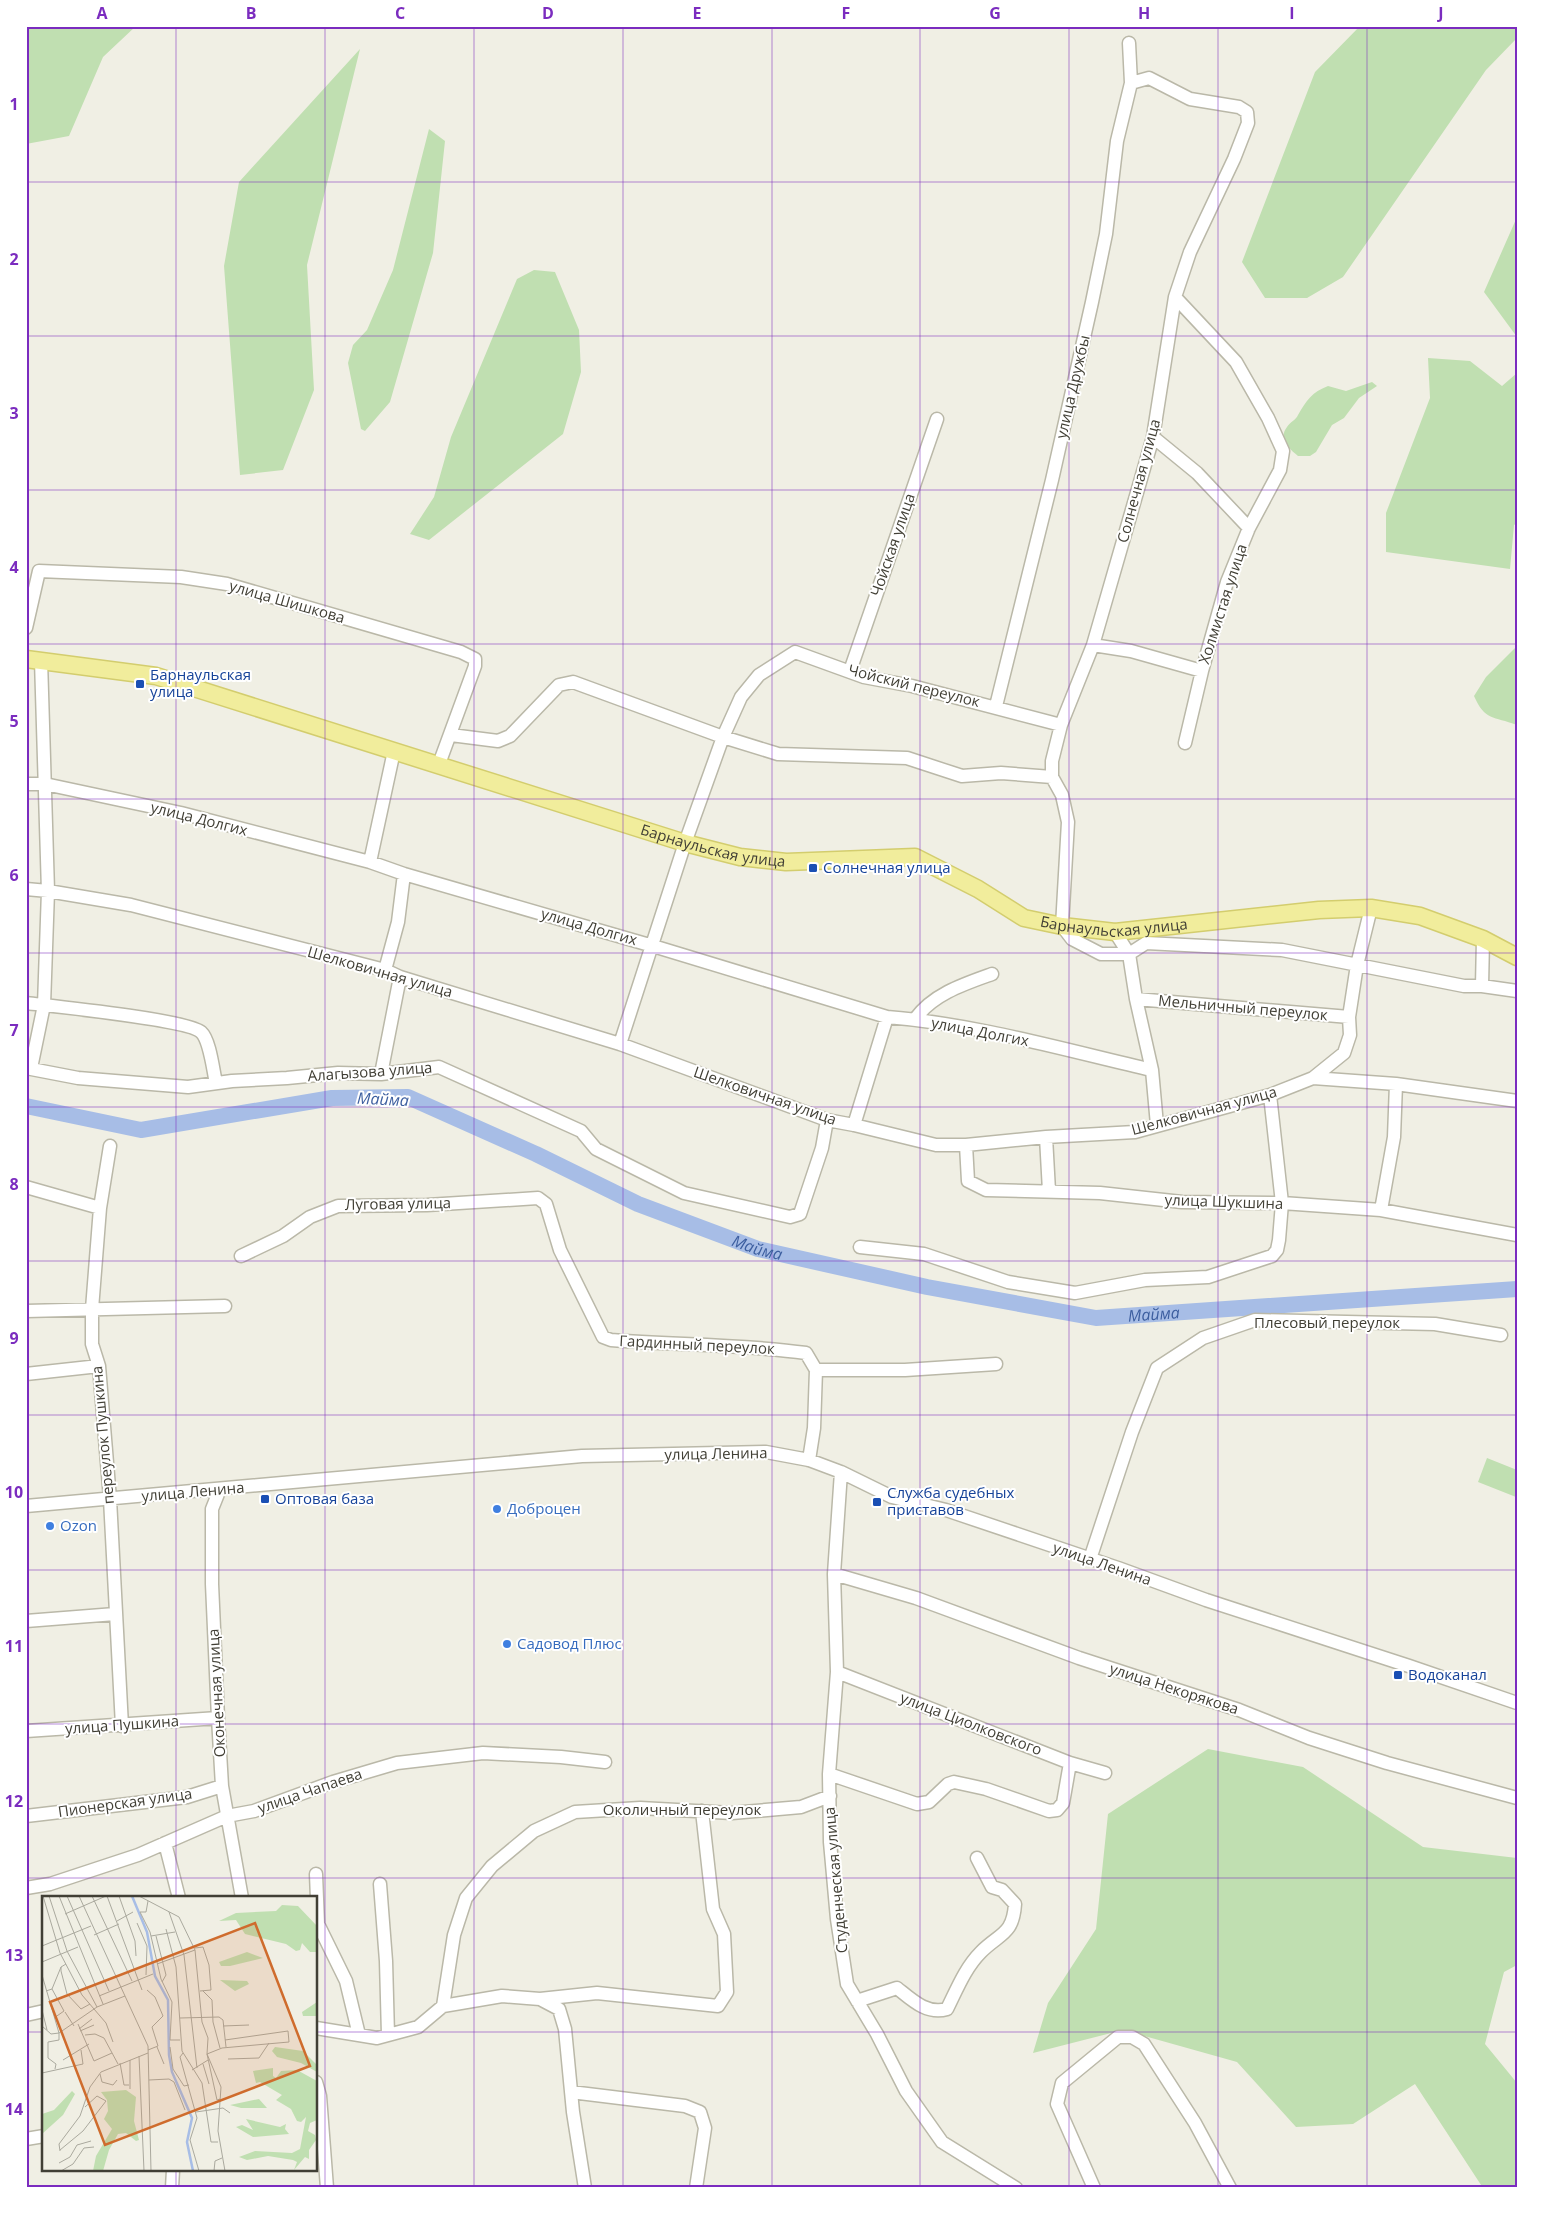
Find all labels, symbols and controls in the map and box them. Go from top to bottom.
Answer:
text: A [96,2,108,24]
text: B [246,2,256,24]
text: C [395,2,405,24]
text: D [542,2,554,24]
text: E [693,2,702,24]
text: F [842,2,850,24]
text: G [989,2,1001,24]
text: H [1138,2,1150,24]
text: I [1289,2,1295,24]
text: J [1436,2,1444,24]
text: 1 [9,93,19,115]
text: 2 [9,248,19,270]
street label: улица Дружбы [1050,333,1094,441]
text: 3 [9,402,19,424]
street label: Солнечная улица [1112,417,1164,545]
street label: Чойская улица [865,490,919,599]
street label: Холмистая улица [1193,541,1251,666]
text: 4 [9,556,19,578]
street label: улица Шишкова [227,575,347,627]
street label: Чойский переулок [846,659,982,711]
place label: Барнаульская улица [150,664,251,701]
marker: Барнаульская улица [134,678,146,690]
text: 5 [9,710,19,732]
street label: улица Долгих [149,796,250,840]
street label: Барнаульская улица [638,819,787,871]
place label: Солнечная улица [823,857,950,877]
marker: Солнечная улица [807,862,819,874]
text: 6 [9,864,19,886]
street label: улица Долгих [539,903,640,949]
street label: Барнаульская улица [1039,911,1189,941]
street label: Шелковичная улица [305,941,455,1001]
street label: Мельничный переулок [1157,990,1329,1024]
street label: улица Долгих [930,1012,1031,1050]
text: 7 [9,1019,19,1041]
street label: Алагызова улица [307,1057,433,1085]
street label: Шелковичная улица [691,1061,839,1129]
street label: Шелковичная улица [1129,1081,1279,1139]
water label: Майма [357,1087,409,1111]
text: 8 [9,1173,19,1195]
street label: улица Шукшина [1164,1189,1284,1213]
street label: Луговая улица [345,1192,451,1214]
water label: Майма [729,1229,785,1265]
water label: Майма [1127,1301,1180,1327]
street label: Плесовый переулок [1254,1312,1400,1332]
text: 9 [9,1327,19,1349]
street label: Гардинный переулок [619,1330,776,1358]
street label: переулок Пушкина [86,1365,118,1505]
street label: улица Ленина [664,1442,768,1464]
street label: улица Ленина [141,1477,245,1505]
text: 10 [5,1481,23,1503]
place label: Служба судебных приставов [887,1482,1014,1519]
place label: Оптовая база [275,1488,374,1508]
marker: Оптовая база [259,1493,271,1505]
marker: Служба судебных приставов [871,1496,883,1508]
place label: Доброцен [507,1498,581,1518]
marker: Доброцен [491,1503,503,1515]
place label: Ozon [60,1515,97,1535]
marker: Ozon [44,1520,56,1532]
street label: улица Ленина [1050,1537,1154,1589]
street label: Оконечная улица [203,1628,229,1758]
place label: Садовод Плюс [517,1633,622,1653]
text: 11 [5,1635,23,1657]
marker: Садовод Плюс [501,1638,513,1650]
street label: улица Некорякова [1107,1658,1241,1718]
place label: Водоканал [1408,1664,1487,1684]
marker: Водоканал [1392,1669,1404,1681]
street label: улица Циолковского [898,1687,1045,1759]
street label: улица Пушкина [64,1710,180,1738]
street label: улица Чапаева [255,1763,364,1817]
street label: Пионерская улица [56,1783,193,1821]
text: 12 [5,1790,23,1812]
street label: Околичный переулок [603,1799,761,1819]
street label: Студенческая улица [819,1806,851,1954]
inset map [42,1896,318,2172]
text: 13 [5,1944,23,1966]
text: 14 [5,2098,23,2120]

